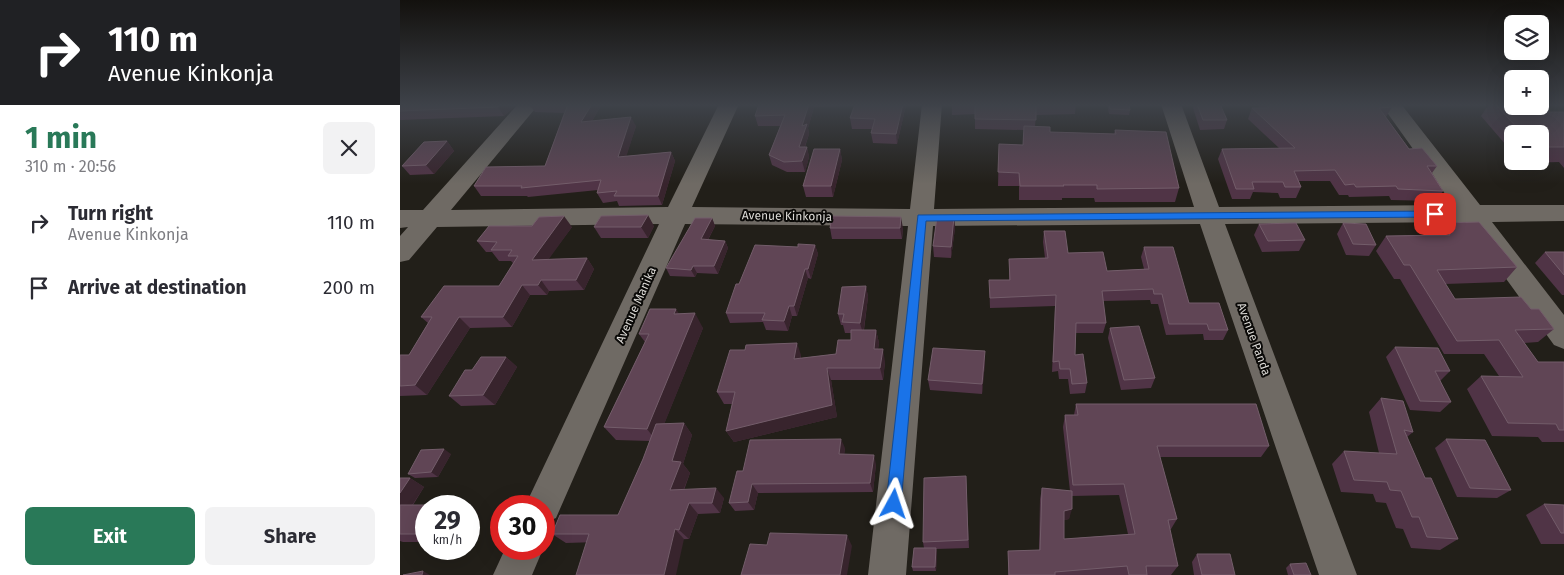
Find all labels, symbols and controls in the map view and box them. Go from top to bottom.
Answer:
map controls [1504,15,1549,170]
button: layers [1504,15,1549,60]
text: 110 m [108,18,198,60]
icon: right [25,20,90,85]
text: Avenue Kinkonja [108,60,274,87]
button: + [1504,70,1549,115]
text: 1 min [25,120,97,156]
button: close [323,122,375,174]
button: − [1504,125,1549,170]
text: 310 m · 20:56 [25,157,116,176]
pin [1414,193,1456,235]
icon: arrive [1421,200,1449,228]
text: Turn right [68,202,153,225]
street label: Avenue Kinkonja [742,208,832,224]
icon: right [25,209,53,237]
text: 110 m [327,211,375,234]
text: Avenue Kinkonja [68,225,189,244]
street label: Avenue Manika [613,265,659,345]
icon: arrive [25,274,53,302]
text: Arrive at destination [68,276,247,299]
text: 200 m [323,276,375,299]
street label: Avenue Panda [1234,301,1274,377]
position arrow [867,477,919,529]
speed limit sign: 30 [490,495,555,560]
text: 29 [434,506,461,536]
button: Exit [25,507,195,565]
button: Share [205,507,375,565]
text: km/h [433,533,462,547]

